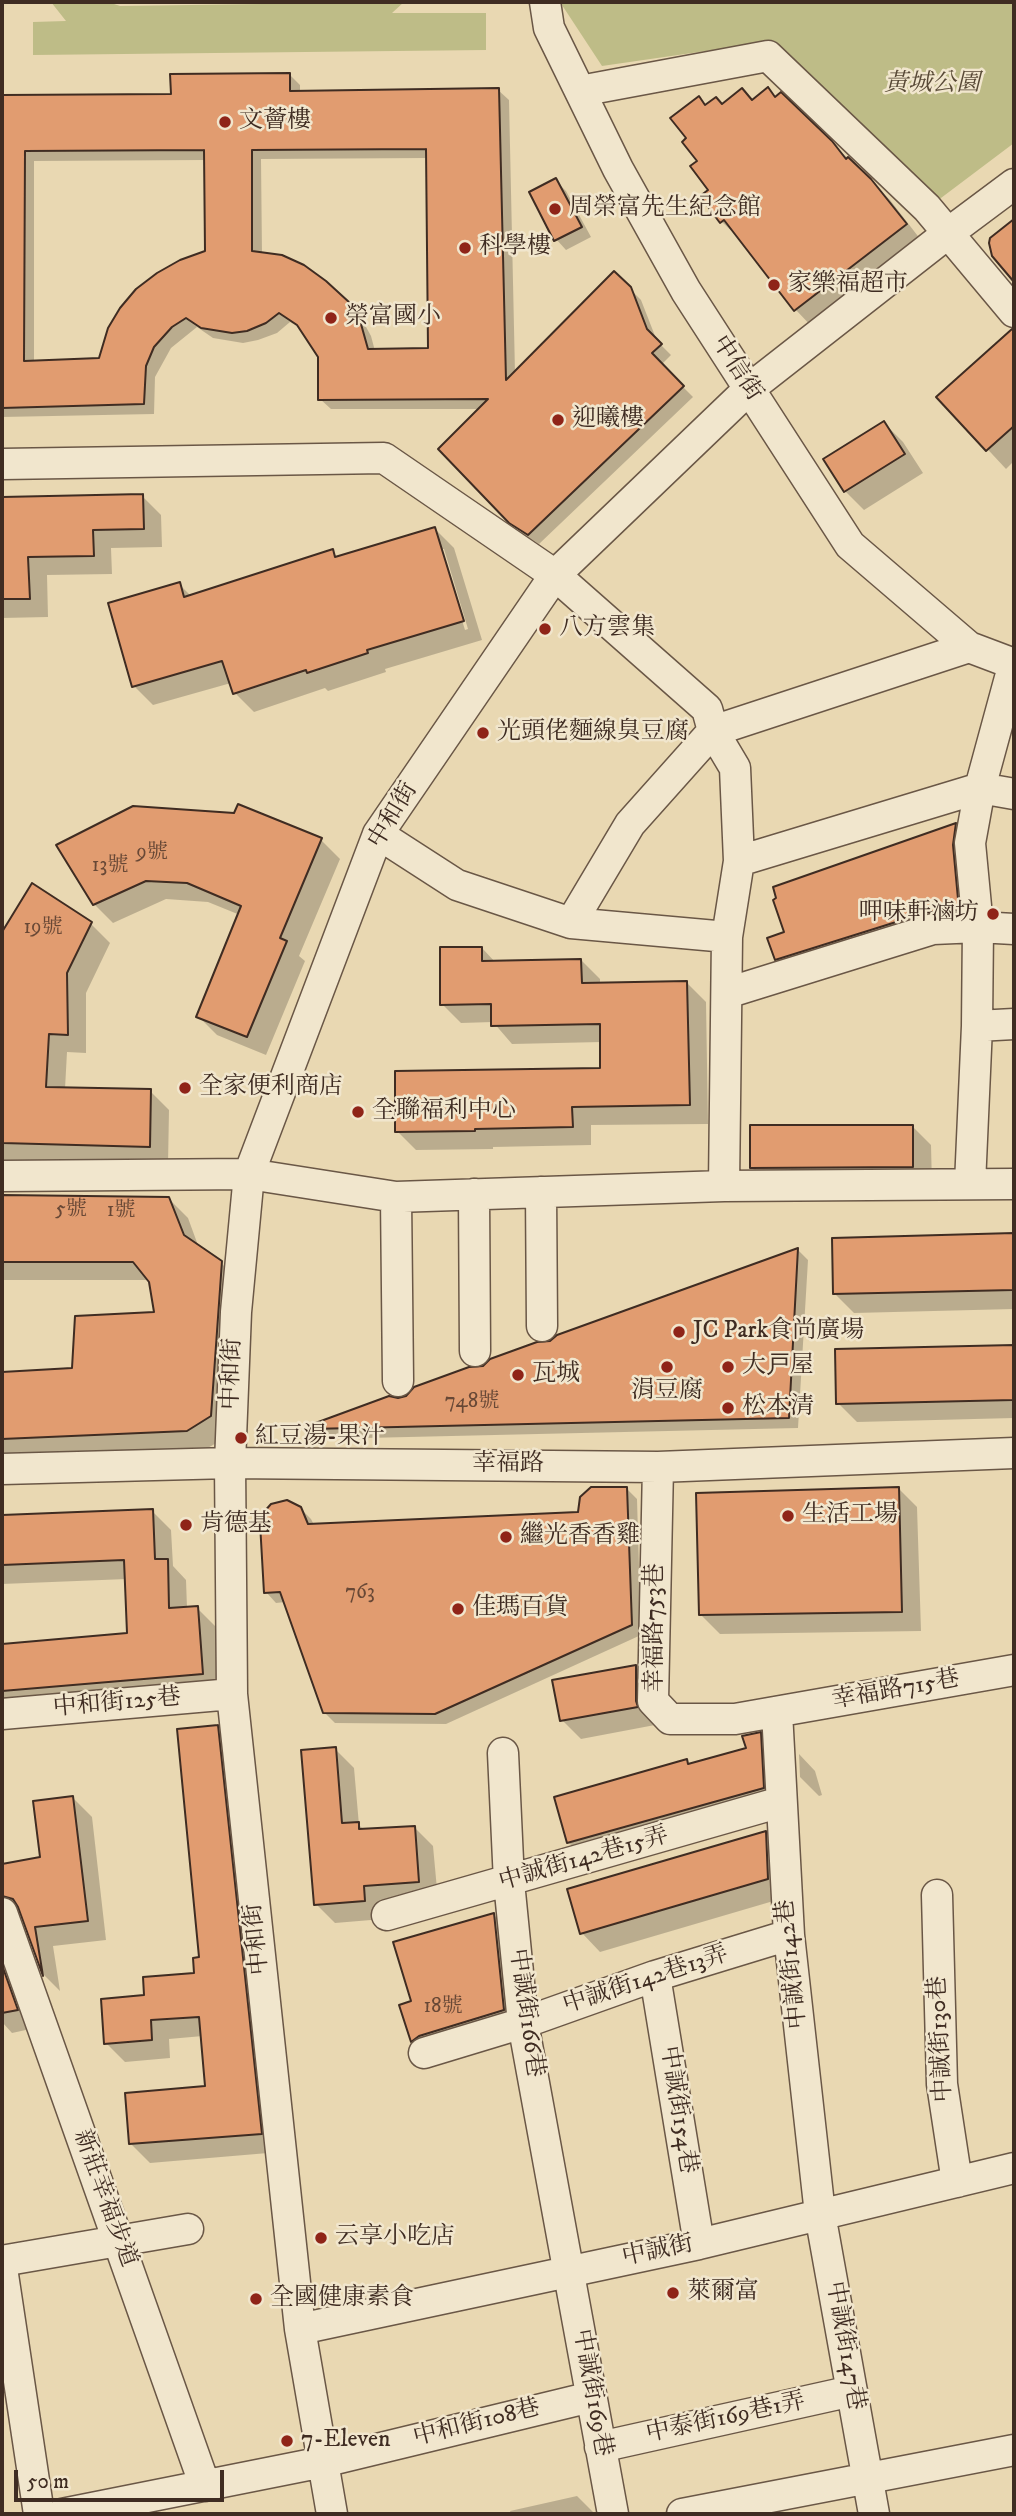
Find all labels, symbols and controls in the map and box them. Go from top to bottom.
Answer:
park label: 黃城公園 [884,71,980,99]
place label: 文薈樓 [239,108,311,136]
marker: 文薈樓 [217,114,233,130]
place label: 周榮富先生紀念館 [569,195,761,223]
marker: 周榮富先生紀念館 [547,201,563,217]
place label: 科學樓 [479,234,551,262]
marker: 科學樓 [457,240,473,256]
place label: 家樂福超市 [788,271,908,299]
marker: 家樂福超市 [766,277,782,293]
place label: 榮富國小 [345,304,441,332]
marker: 榮富國小 [323,310,339,326]
street label: 中信街 [704,331,768,407]
place label: 迎曦樓 [572,406,644,434]
marker: 迎曦樓 [550,412,566,428]
place label: 八方雲集 [559,615,655,643]
marker: 八方雲集 [537,621,553,637]
place label: 光頭佬麵線臭豆腐 [497,719,689,747]
marker: 光頭佬麵線臭豆腐 [475,725,491,741]
street label: 中和街 [363,778,425,854]
house number: 9號 [136,841,168,867]
house number: 13號 [92,854,128,880]
place label: 呷味軒滷坊 [859,900,979,928]
marker: 呷味軒滷坊 [985,906,1001,922]
house number: 19號 [23,916,63,942]
place label: 全家便利商店 [199,1074,343,1102]
marker: 全家便利商店 [177,1080,193,1096]
place label: 全聯福利中心 [372,1098,516,1126]
marker: 全聯福利中心 [350,1104,366,1120]
house number: 5號 [55,1198,87,1224]
house number: 1號 [107,1199,135,1225]
place label: JC Park食尚廣場 [693,1318,864,1346]
marker: JC Park食尚廣場 [671,1324,687,1340]
street label: 中和街 [217,1338,249,1410]
place label: 大戸屋 [742,1353,814,1381]
marker: 涓豆腐 [659,1359,675,1375]
marker: 大戸屋 [720,1359,736,1375]
place label: 瓦城 [532,1361,580,1389]
marker: 瓦城 [510,1367,526,1383]
place label: 涓豆腐 [631,1378,703,1406]
house number: 748號 [445,1390,499,1416]
place label: 松本清 [742,1394,814,1422]
marker: 松本清 [720,1400,736,1416]
place label: 紅豆湯-果汁 [255,1424,385,1452]
marker: 紅豆湯-果汁 [233,1430,249,1446]
street label: 幸福路 [472,1451,544,1479]
place label: 生活工場 [802,1502,898,1530]
marker: 生活工場 [780,1508,796,1524]
place label: 肯德基 [200,1511,272,1539]
marker: 肯德基 [178,1517,194,1533]
place label: 繼光香香雞 [520,1523,640,1551]
marker: 繼光香香雞 [498,1529,514,1545]
street label: 幸福路753巷 [642,1563,670,1693]
house number: 763 [345,1581,375,1607]
place label: 佳瑪百貨 [472,1595,568,1623]
marker: 佳瑪百貨 [450,1601,466,1617]
street label: 幸福路715巷 [830,1666,962,1716]
street label: 中和街125巷 [52,1684,182,1724]
street label: 中誠街142巷15弄 [496,1822,672,1898]
street label: 中誠街142巷 [772,1898,814,2030]
street label: 中和街 [240,1902,276,1976]
street label: 中誠街142巷13弄 [560,1941,732,2021]
street label: 中誠街166巷 [502,1947,548,2079]
street label: 中誠街130巷 [924,1975,960,2103]
house number: 18號 [423,1995,463,2021]
street label: 中誠街154巷 [653,2044,701,2176]
street label: 新莊幸福步道 [66,2126,142,2272]
place label: 云享小吃店 [335,2224,455,2252]
marker: 云享小吃店 [313,2230,329,2246]
street label: 中誠街 [620,2230,696,2274]
place label: 萊爾富 [687,2279,759,2307]
street label: 中誠街147巷 [818,2279,870,2413]
place label: 全國健康素食 [270,2285,414,2313]
marker: 萊爾富 [665,2285,681,2301]
marker: 全國健康素食 [248,2291,264,2307]
street label: 中誠街169巷 [566,2327,616,2459]
street label: 中泰街169巷1弄 [644,2388,808,2450]
street label: 中和街108巷 [411,2394,543,2454]
place label: 7-Eleven [301,2427,390,2455]
marker: 7-Eleven [279,2433,295,2449]
scale bar [18,2456,228,2500]
text: 50 m [27,2469,69,2495]

